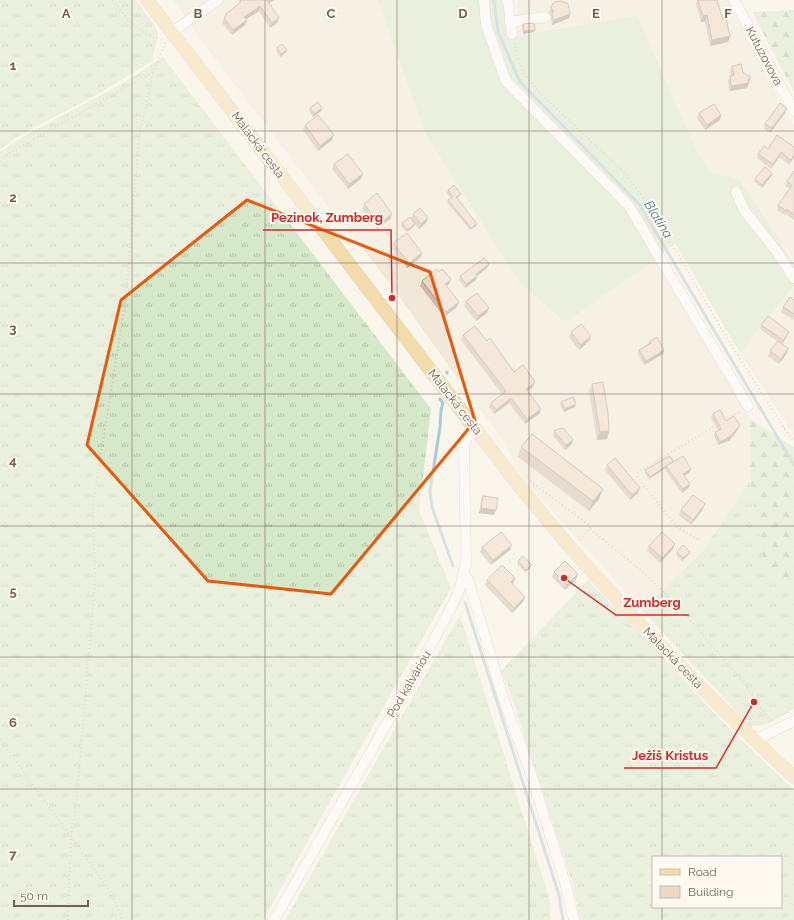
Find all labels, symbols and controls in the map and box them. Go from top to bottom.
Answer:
text: A [62,6,71,21]
text: B [194,6,203,21]
text: C [327,6,336,21]
text: D [458,6,468,21]
text: E [592,6,600,21]
text: F [724,6,732,21]
street label: Kutuzovova [743,24,785,88]
text: 1 [10,58,17,73]
street label: Malacká cesta [229,109,287,181]
text: 2 [9,190,17,205]
water label: Blatina [641,198,676,241]
callout: Pezinok, Zumberg [263,205,391,230]
text: Pezinok, Zumberg [271,210,383,225]
text: 3 [9,321,17,336]
street label: Malacká cesta [425,366,485,438]
text: 4 [9,453,17,468]
text: 5 [9,584,17,599]
callout: Zumberg [616,590,689,615]
text: Zumberg [623,595,681,610]
street label: Malacká cesta [640,625,706,691]
street label: Pod kalváriou [384,648,434,720]
text: 6 [9,715,17,730]
callout: Ježiš Kristus [624,743,716,768]
text: Ježiš Kristus [632,748,709,763]
text: 7 [9,847,17,862]
legend [652,856,782,908]
text: Road [688,865,717,879]
scale bar [14,882,88,908]
text: Building [688,885,734,899]
text: 50 m [20,889,48,903]

